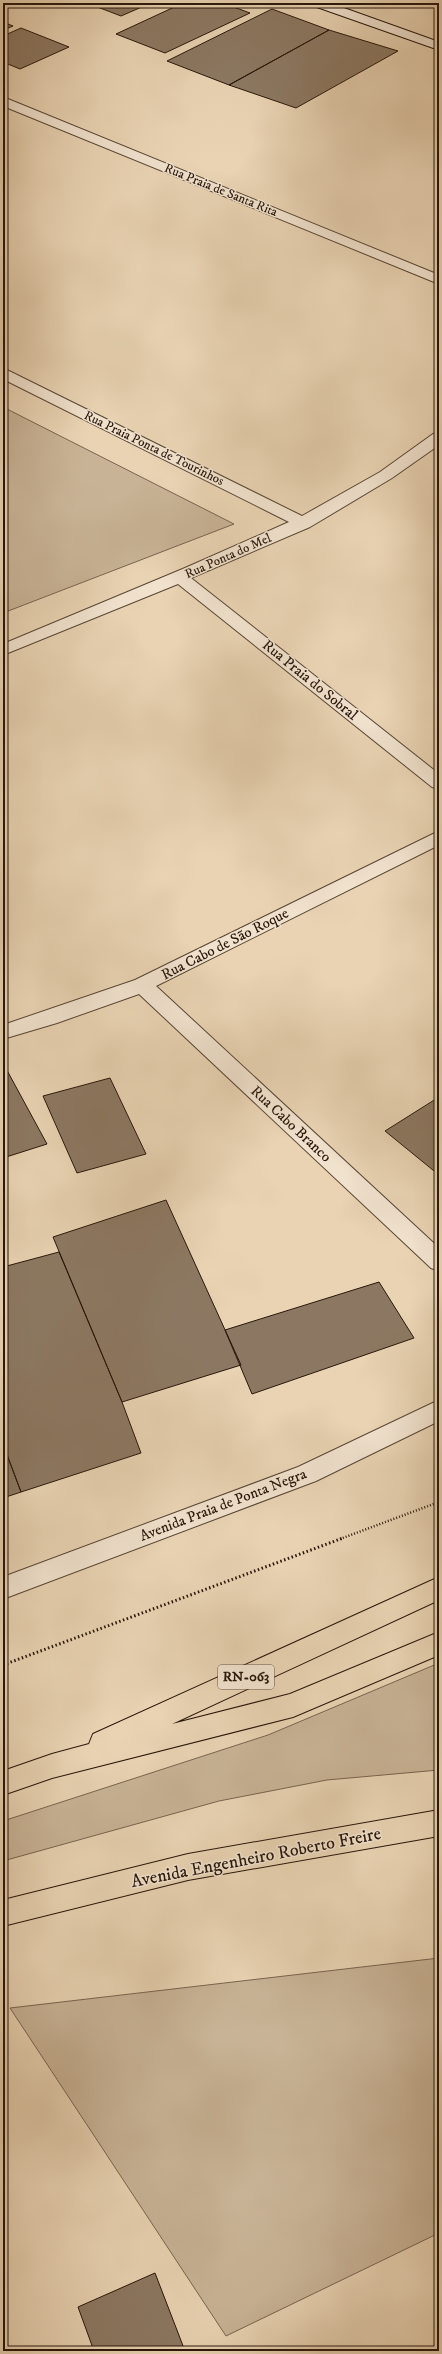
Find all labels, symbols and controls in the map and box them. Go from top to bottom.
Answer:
street label: Rua Praia de Santa Rita [162,160,280,220]
street label: Rua Praia Ponta de Tourinhos [81,407,227,489]
street label: Rua Ponta do Mel [182,530,274,582]
street label: Rua Praia do Sobral [258,636,362,725]
street label: Rua Cabo de São Roque [158,904,292,984]
street label: Rua Cabo Branco [247,1082,335,1166]
street label: Avenida Praia de Ponta Negra [137,1464,310,1546]
road number: RN-063 [218,1665,274,1689]
street label: Avenida Engenheiro Roberto Freire [129,1823,383,1893]

